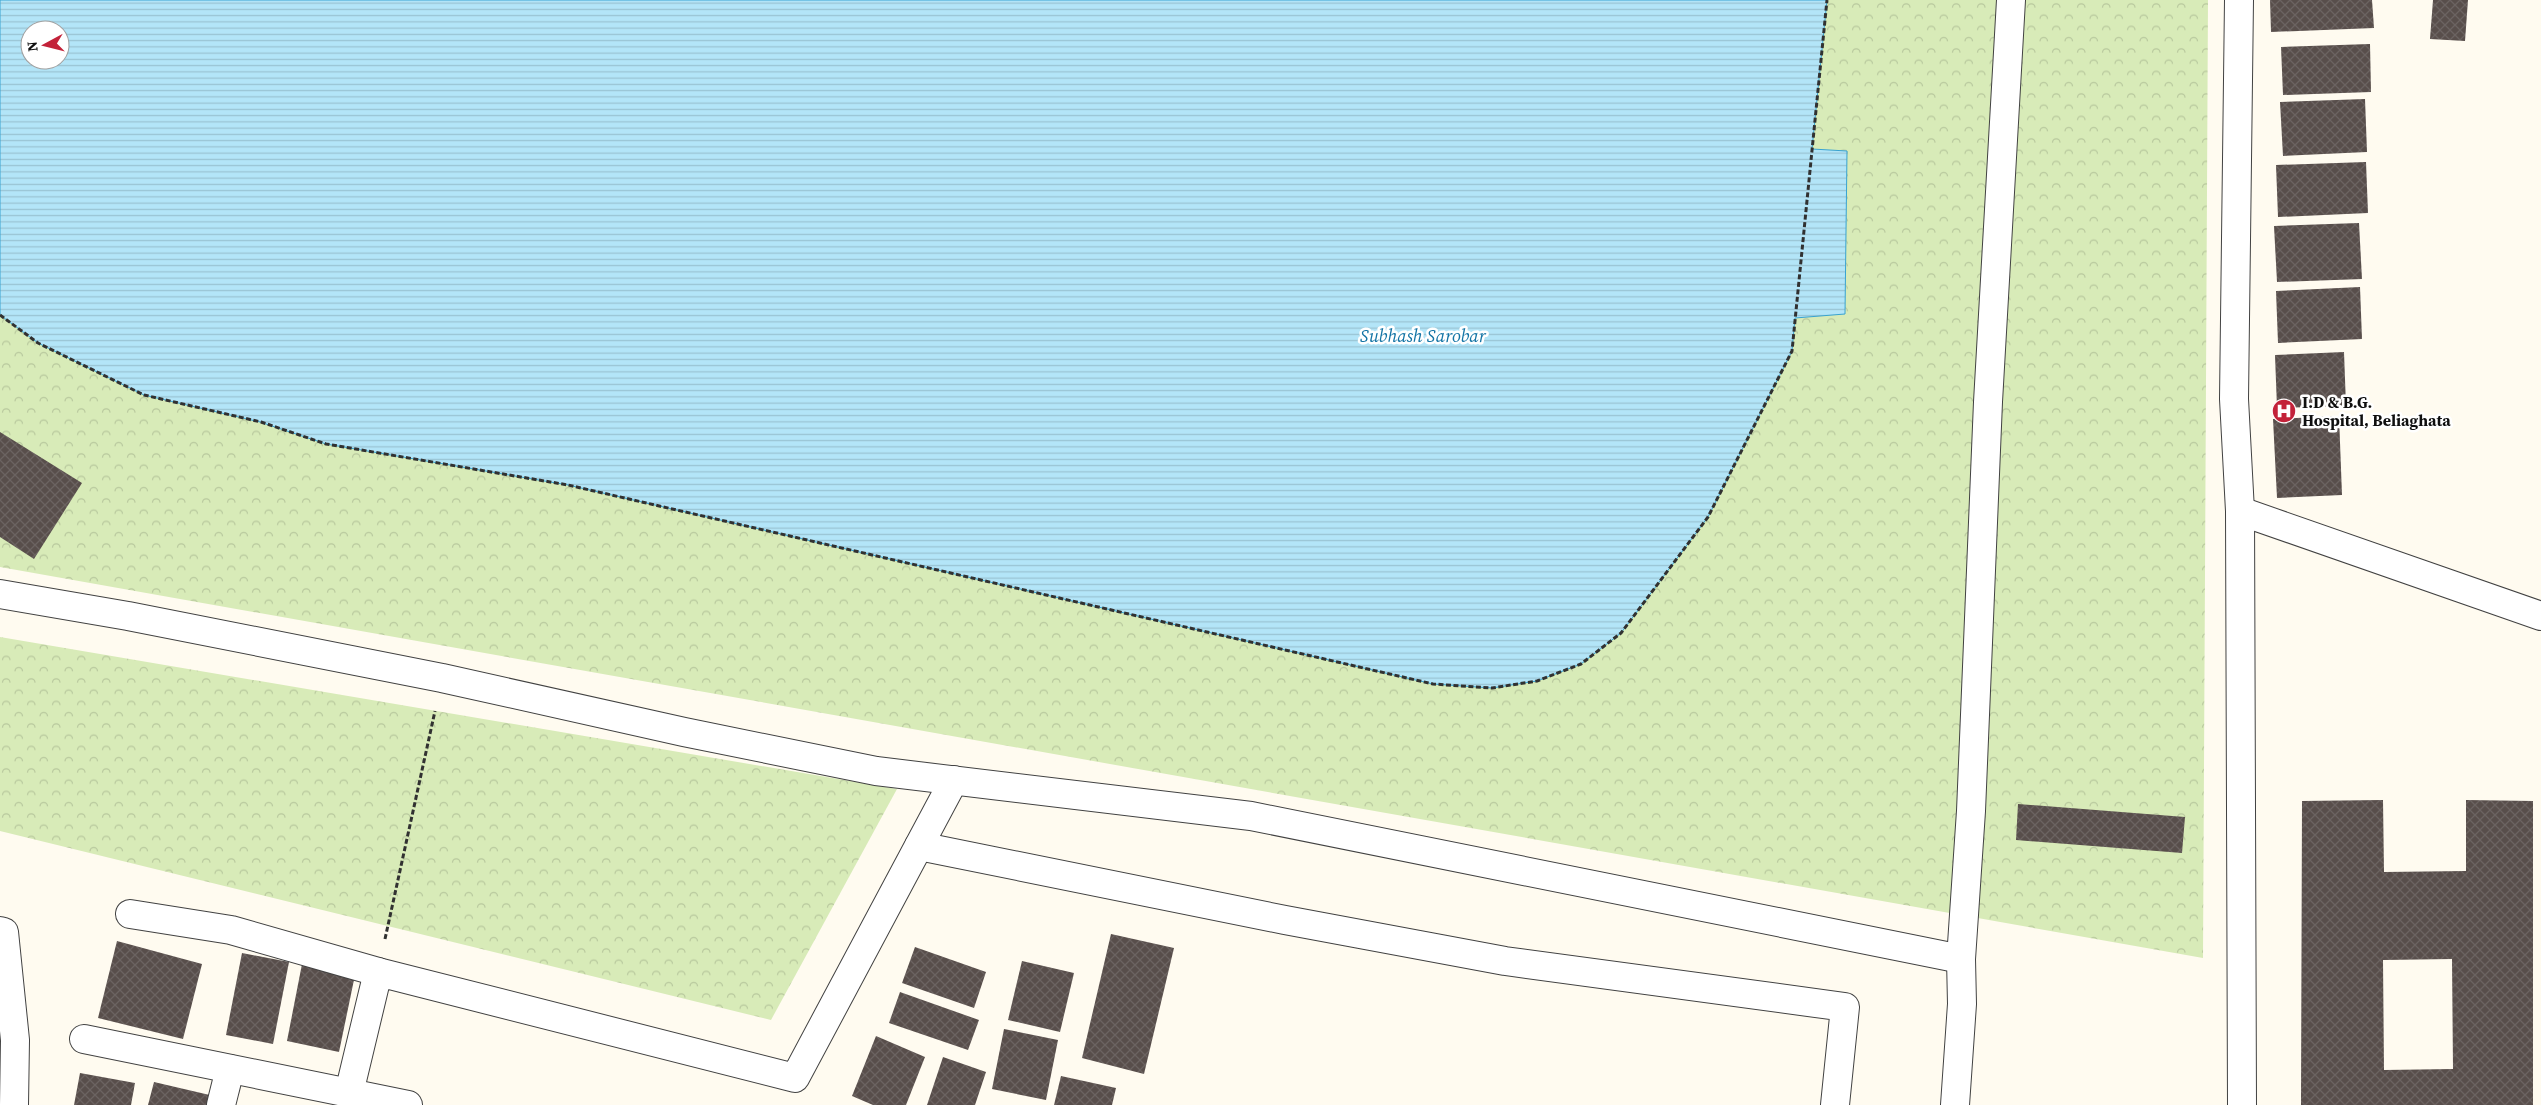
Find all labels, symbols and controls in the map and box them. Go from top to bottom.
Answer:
north arrow [20,20,70,70]
text: N [22,40,43,53]
water label: Subhash Sarobar [1360,323,1487,348]
place label: I.D & B.G. Hospital, Beliaghata [2302,391,2451,431]
hospital icon: I.D & B.G. Hospital, Beliaghata [2271,398,2297,424]

